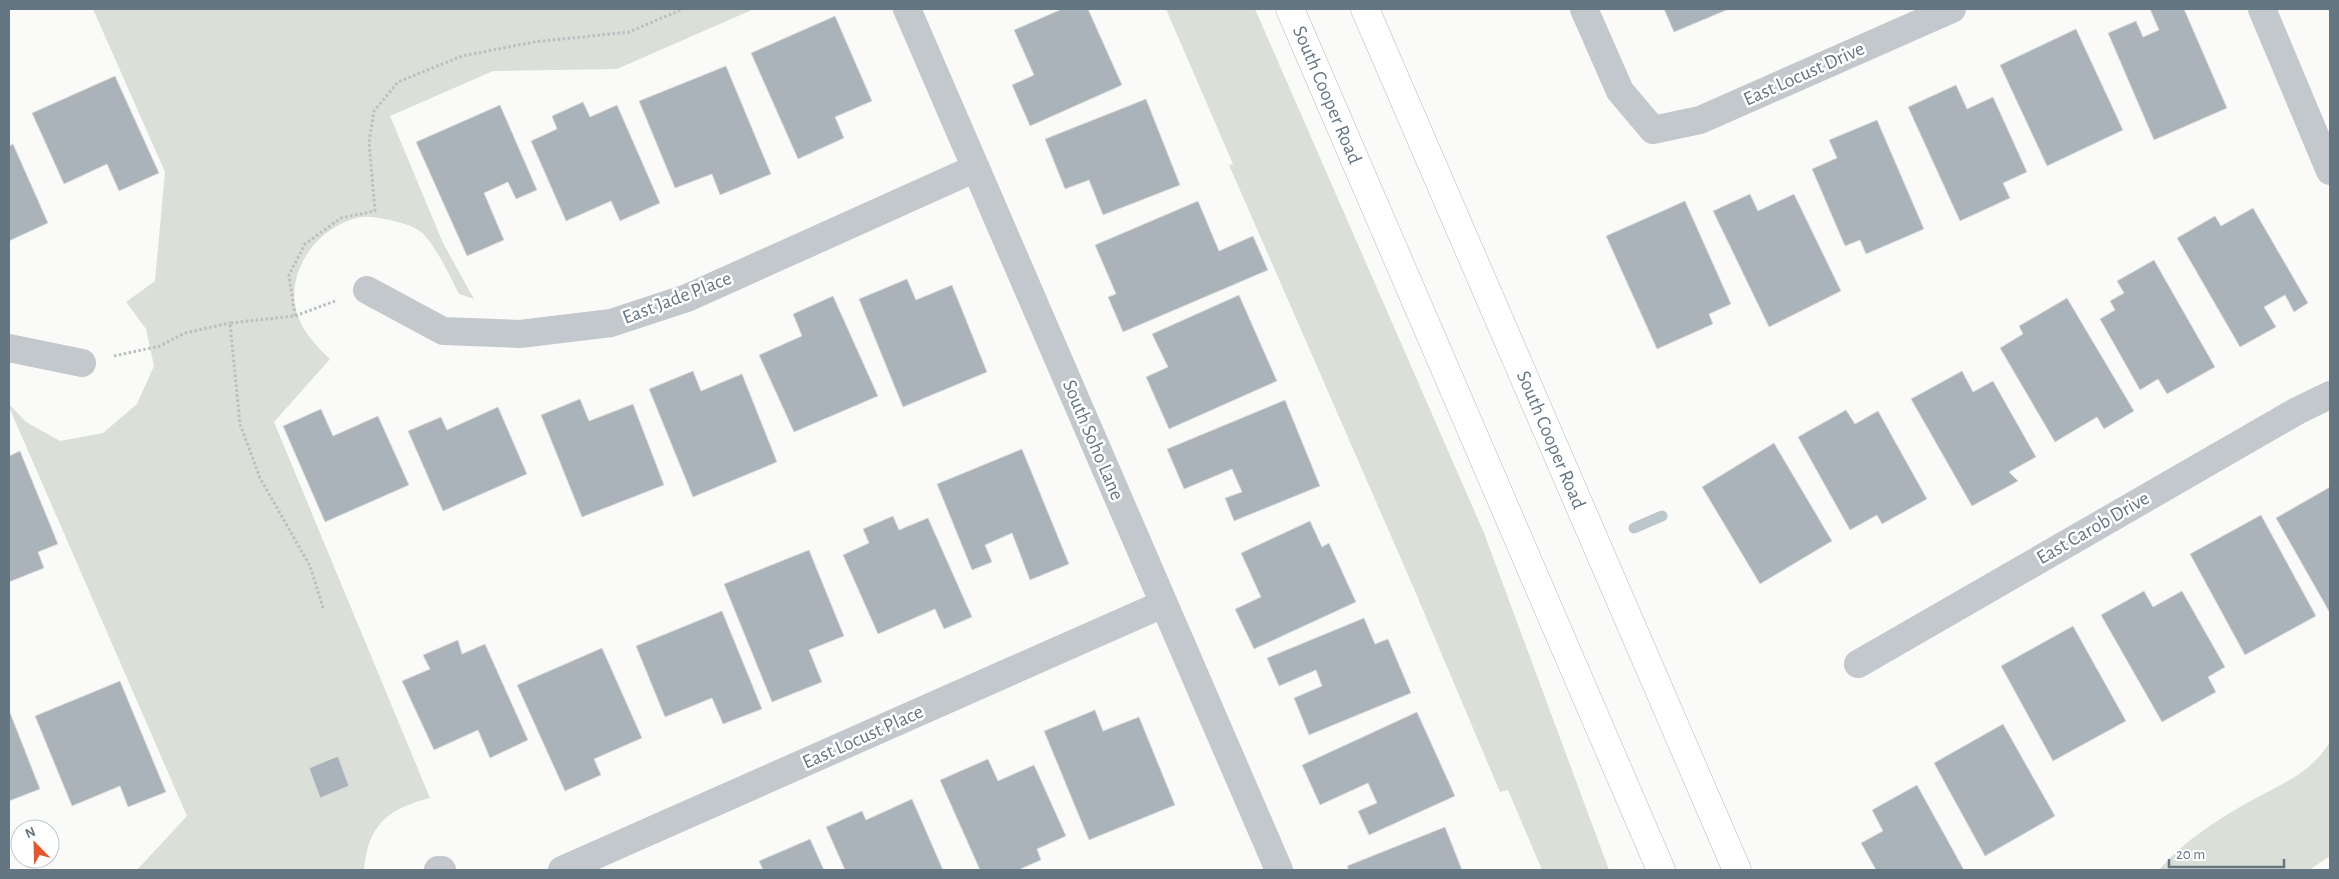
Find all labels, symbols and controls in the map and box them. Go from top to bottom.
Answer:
street label: South Cooper Road [1289,23,1365,167]
street label: East Locust Drive [1741,38,1867,110]
street label: East Jade Place [620,268,734,328]
street label: South Cooper Road [1513,368,1589,512]
street label: South Soho Lane [1059,377,1127,503]
street label: East Carob Drive [2033,488,2153,568]
street label: East Locust Place [800,701,926,773]
north arrow [10,819,60,869]
text: N [23,825,38,841]
scale bar [2169,836,2284,868]
text: 20 m [2176,847,2205,862]

